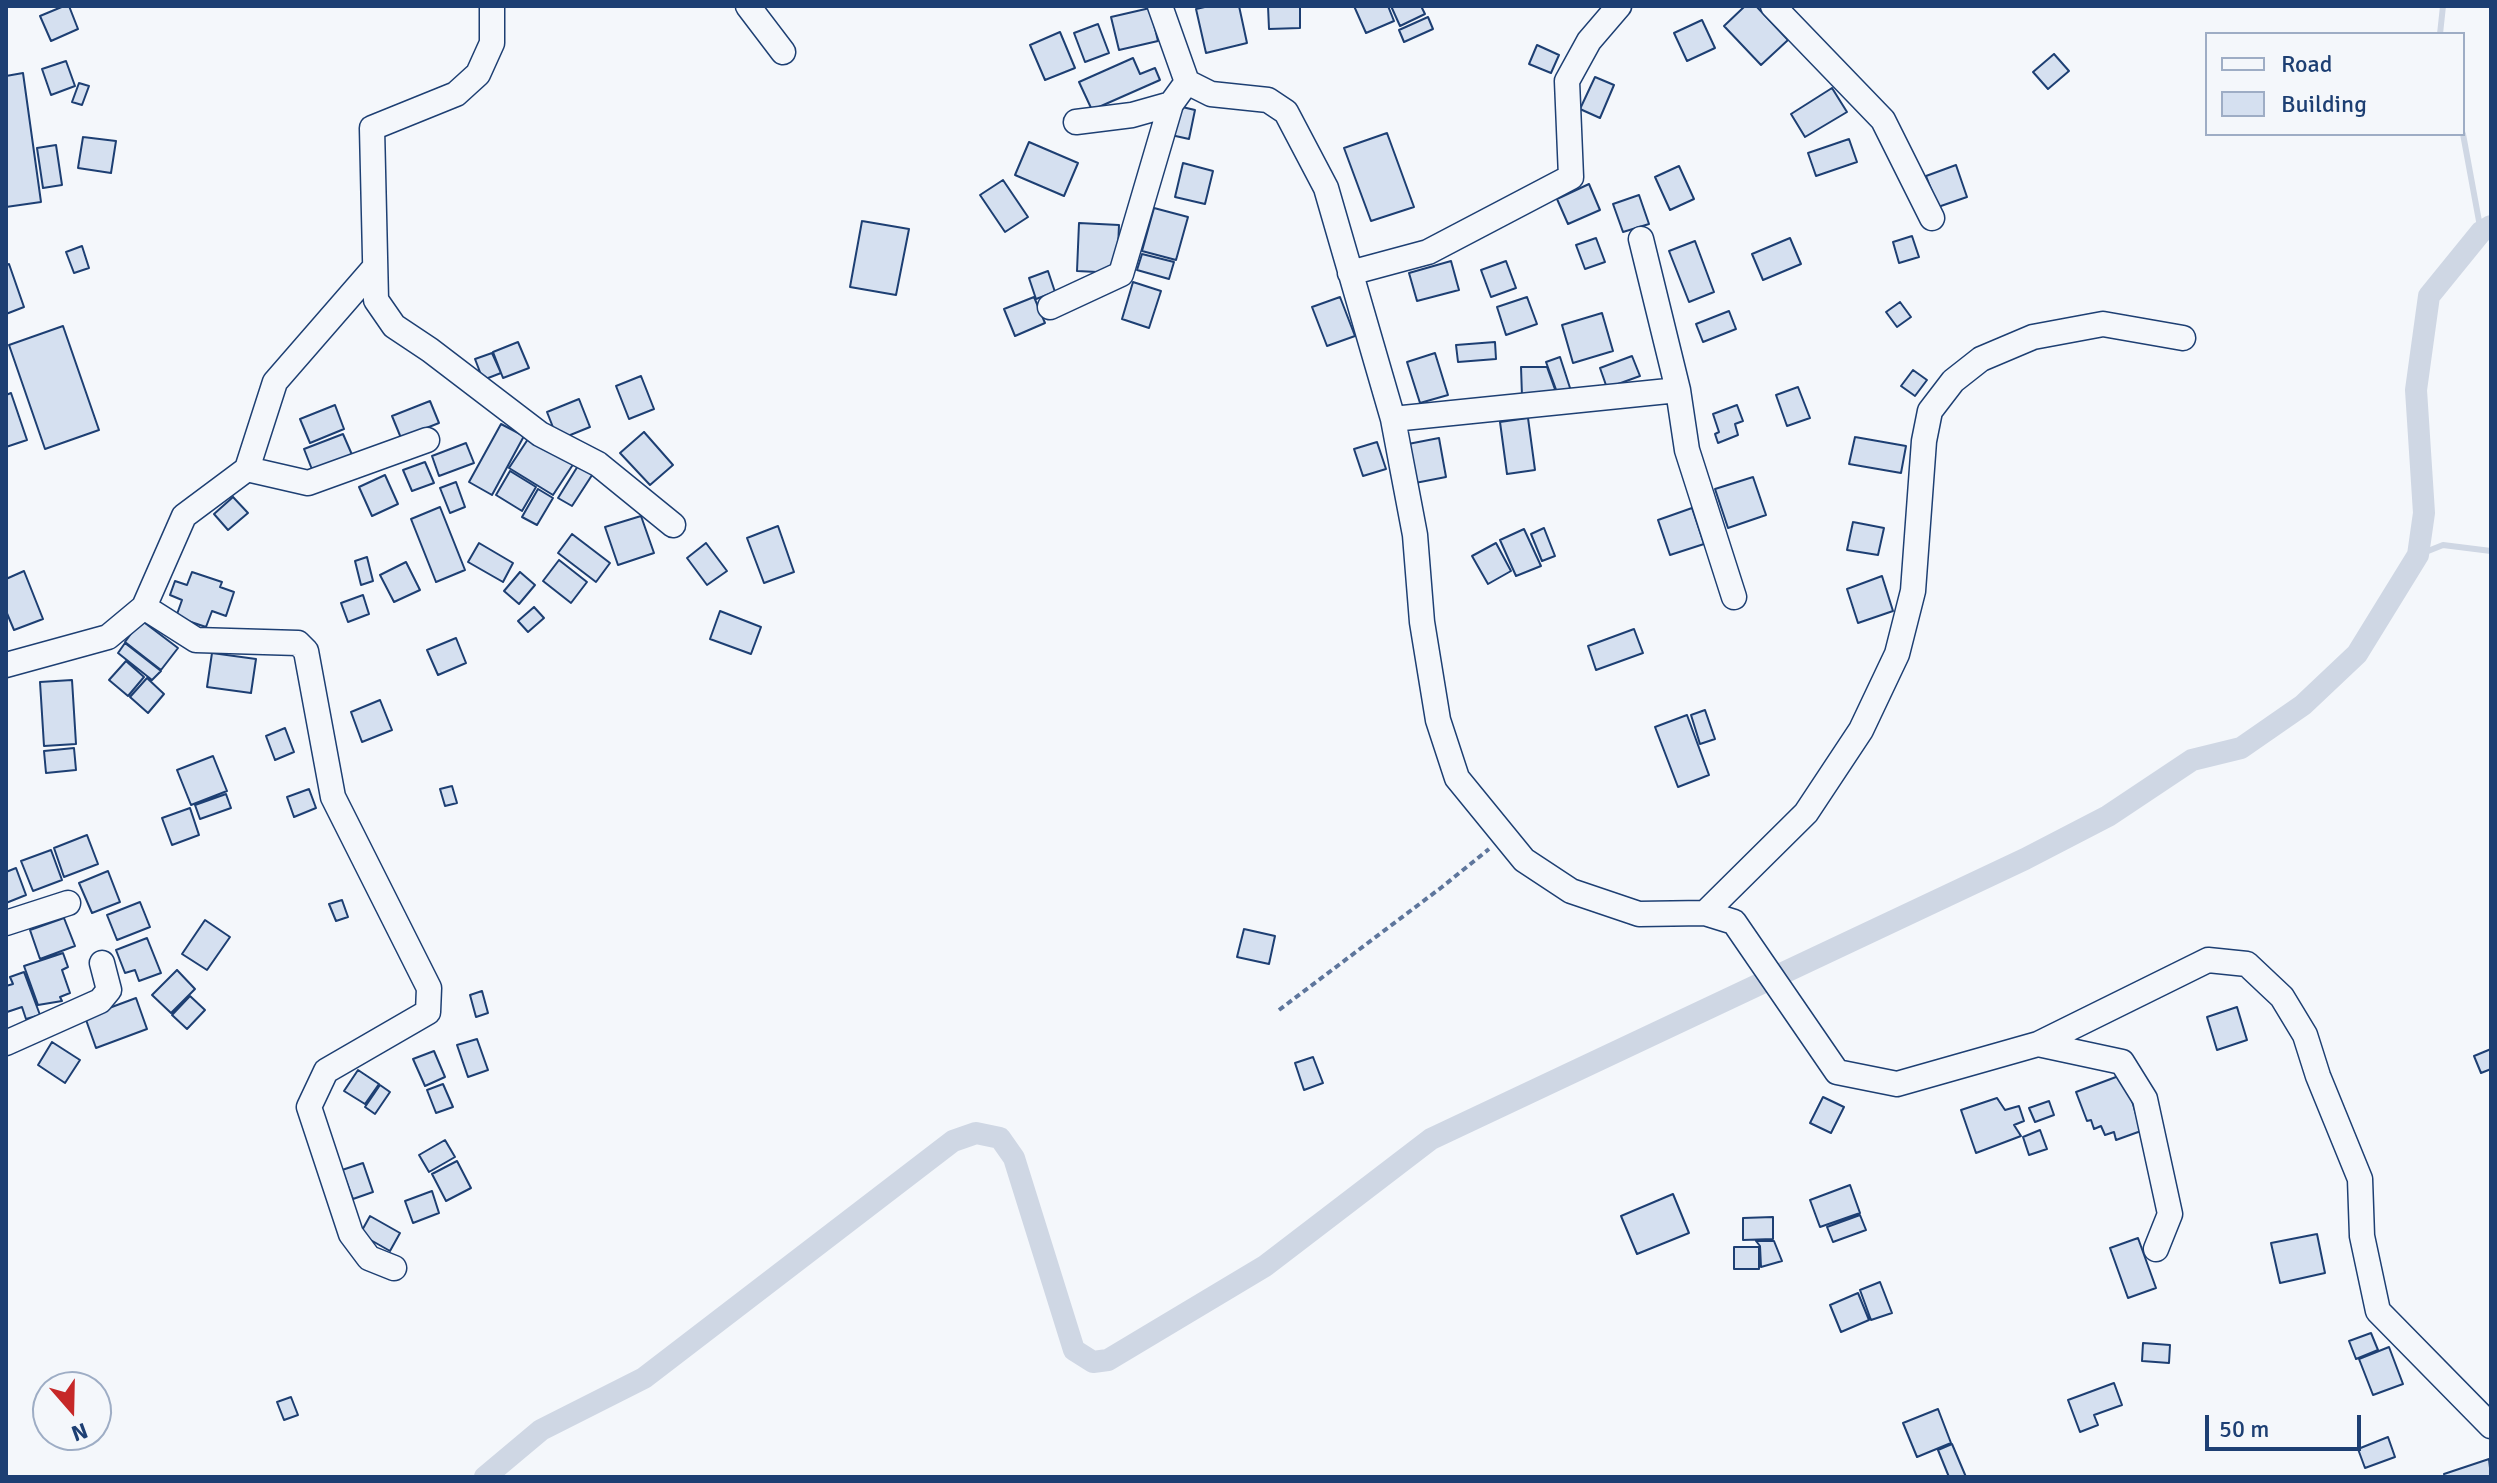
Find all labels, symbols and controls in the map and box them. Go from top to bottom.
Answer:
legend [2205,32,2465,136]
text: Road [2281,49,2332,79]
text: Building [2281,89,2367,119]
north arrow [32,1371,112,1451]
scale bar [2209,1399,2365,1449]
text: 50 m [2219,1414,2269,1444]
text: N [68,1417,92,1447]

